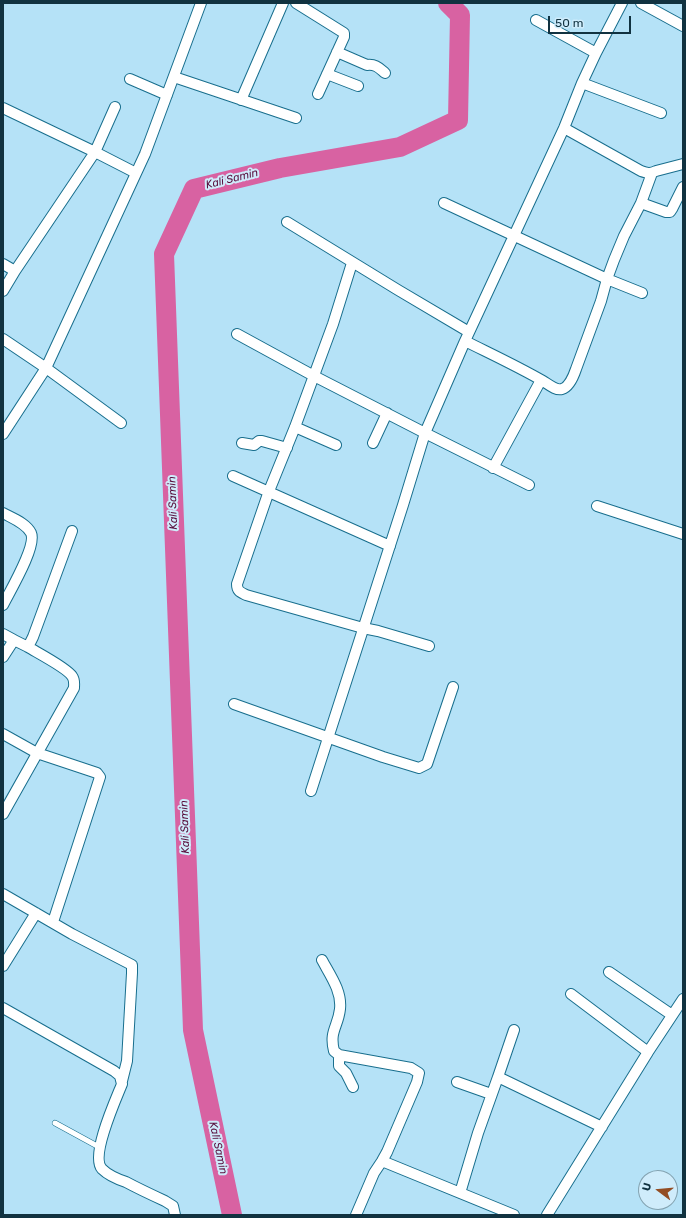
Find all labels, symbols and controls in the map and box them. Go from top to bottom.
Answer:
scale bar [550,8,633,34]
text: 50 m [555,16,583,30]
water label: Kali Samin [204,166,260,192]
water label: Kali Samin [165,476,181,530]
water label: Kali Samin [177,800,193,854]
water label: Kali Samin [206,1120,230,1176]
north arrow [638,1170,678,1210]
text: U [640,1181,654,1192]

